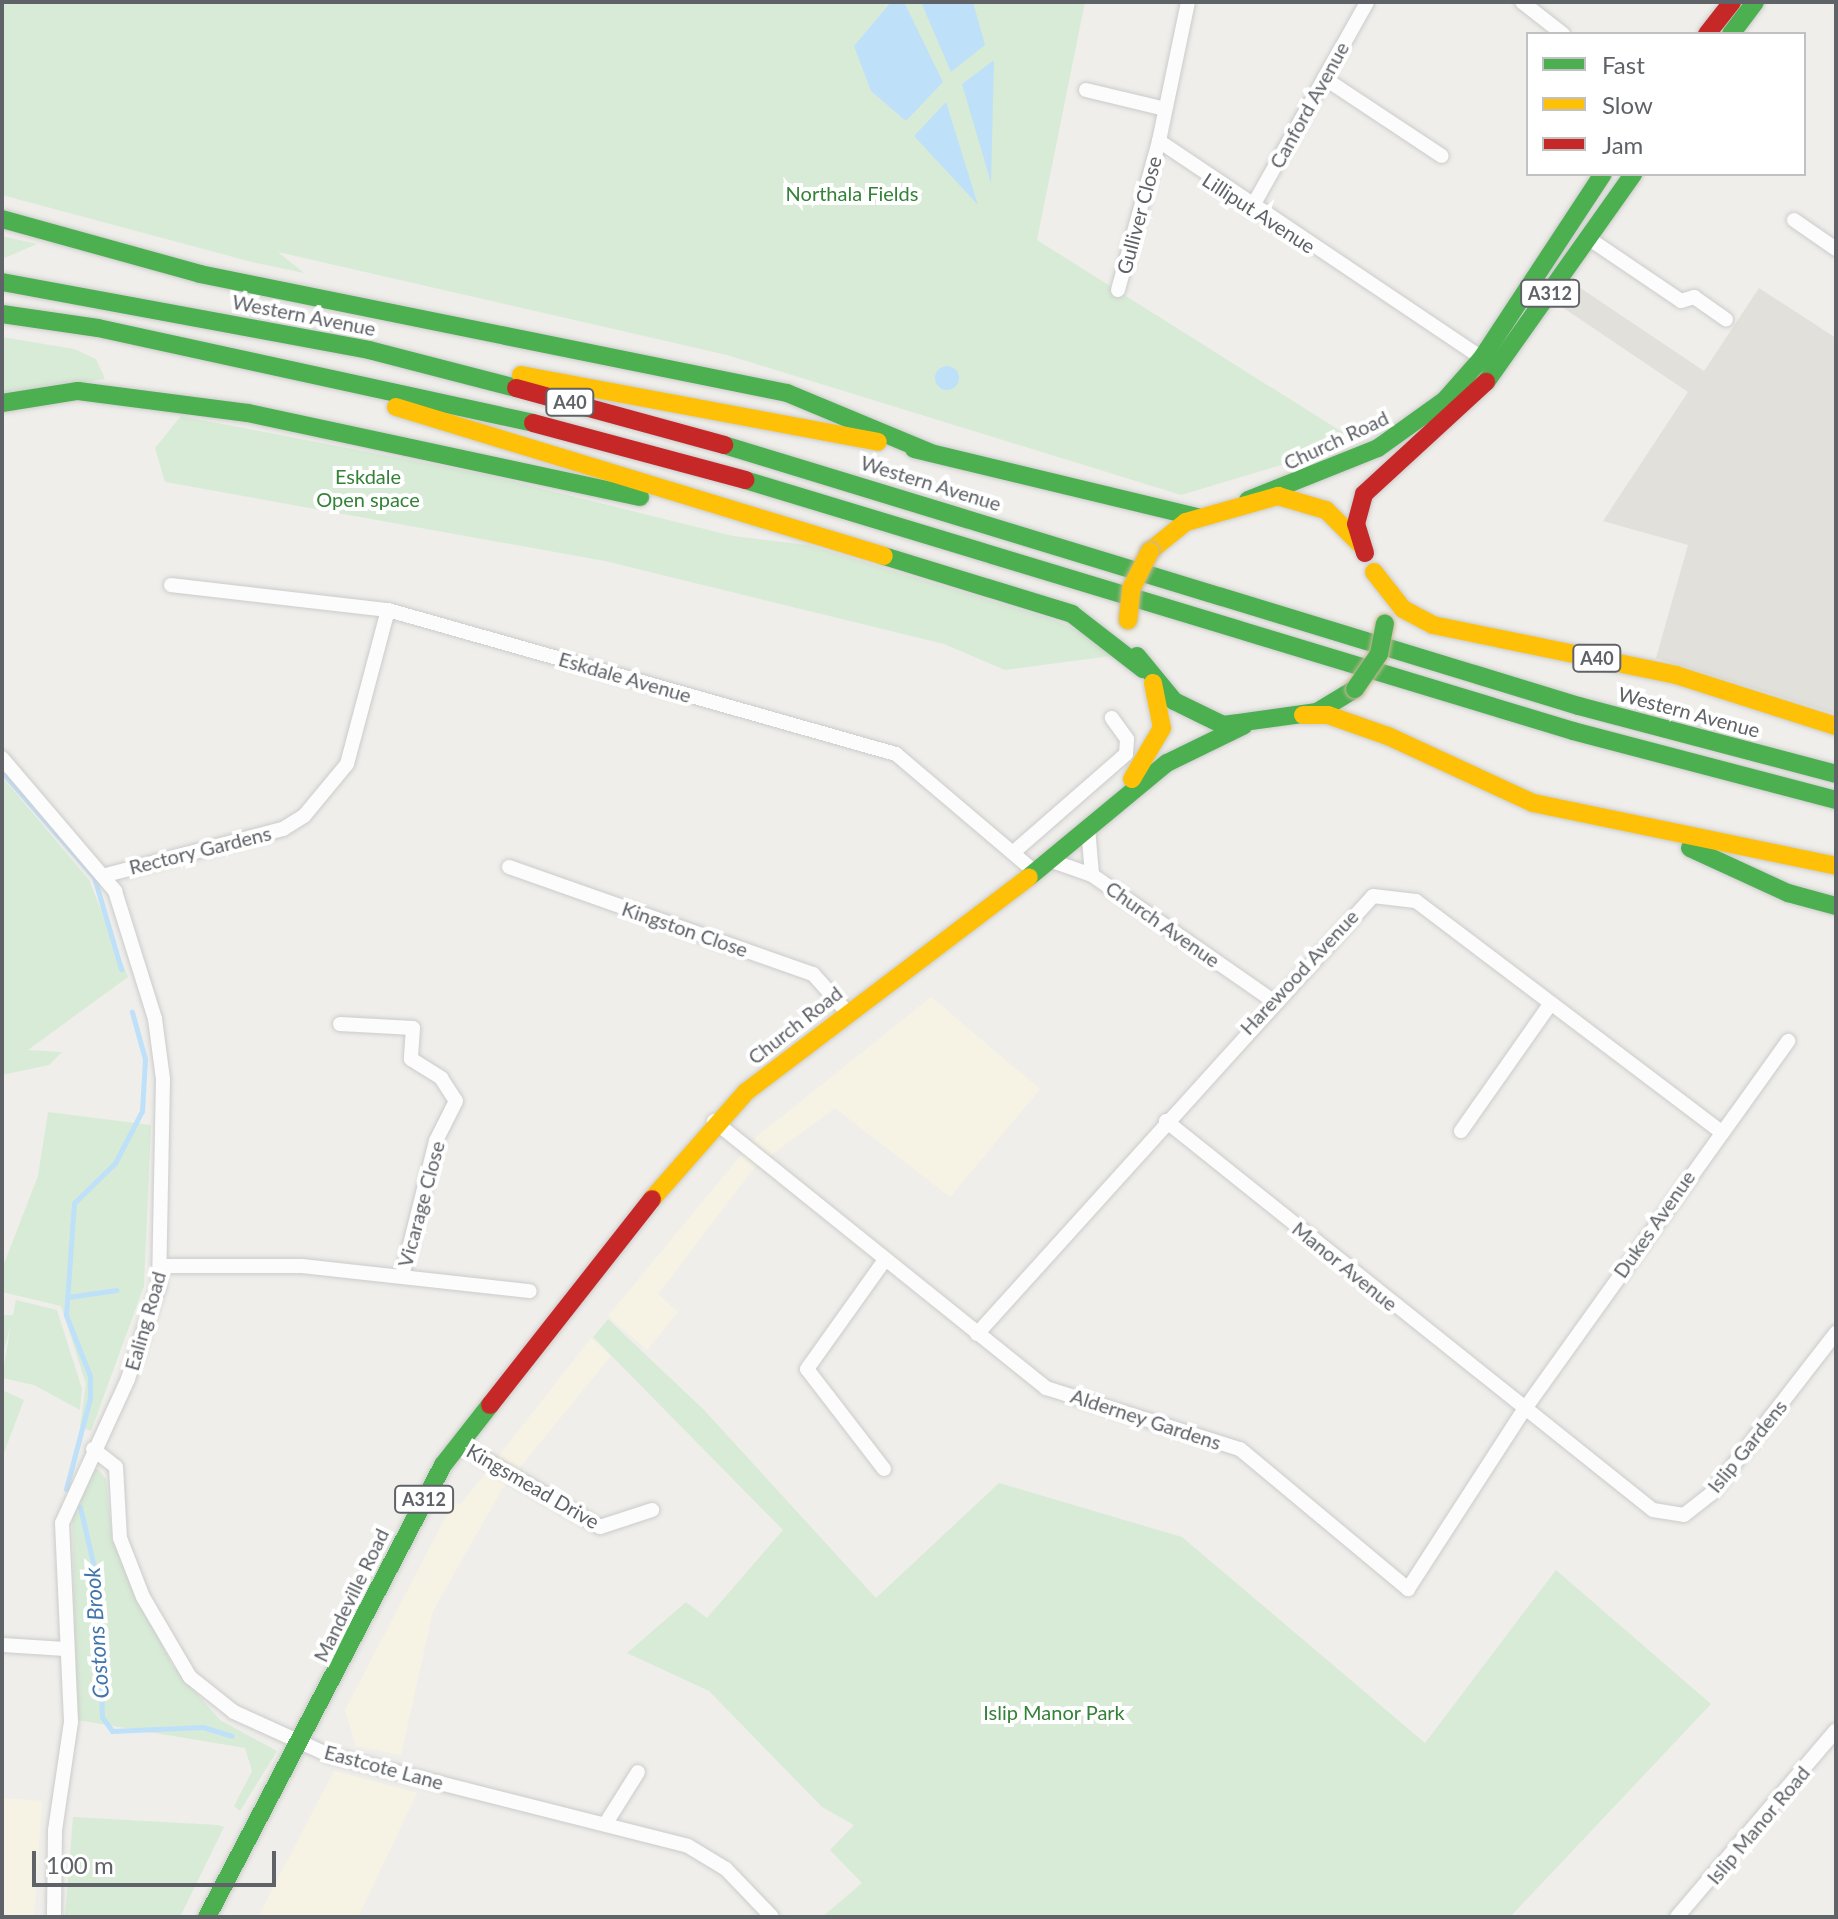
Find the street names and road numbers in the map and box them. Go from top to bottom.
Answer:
street label: Canford Avenue [1264,37,1354,173]
street label: Gulliver Close [1112,153,1166,277]
street label: Lilliput Avenue [1198,167,1320,259]
road number: A312 [1520,279,1580,307]
street label: Western Avenue [230,289,378,341]
road number: A40 [544,388,596,416]
street label: Church Road [1280,405,1392,475]
street label: Western Avenue [858,450,1004,516]
road number: A40 [1571,644,1623,672]
street label: Eskdale Avenue [556,647,694,707]
street label: Western Avenue [1615,681,1763,743]
street label: Rectory Gardens [126,821,274,879]
street label: Church Avenue [1101,876,1225,972]
street label: Kingston Close [619,896,751,962]
street label: Harewood Avenue [1235,904,1363,1040]
street label: Church Road [743,981,847,1069]
street label: Vicarage Close [393,1138,449,1270]
street label: Dukes Avenue [1608,1165,1700,1283]
street label: Manor Avenue [1287,1216,1403,1316]
street label: Ealing Road [119,1269,171,1373]
street label: Alderney Gardens [1068,1383,1224,1455]
street label: Islip Gardens [1702,1395,1792,1497]
street label: Kingsmead Drive [462,1438,604,1534]
road number: A312 [394,1485,454,1513]
street label: Mandeville Road [308,1524,394,1666]
street label: Eastcote Lane [322,1740,446,1794]
street label: Islip Manor Road [1701,1761,1815,1889]

